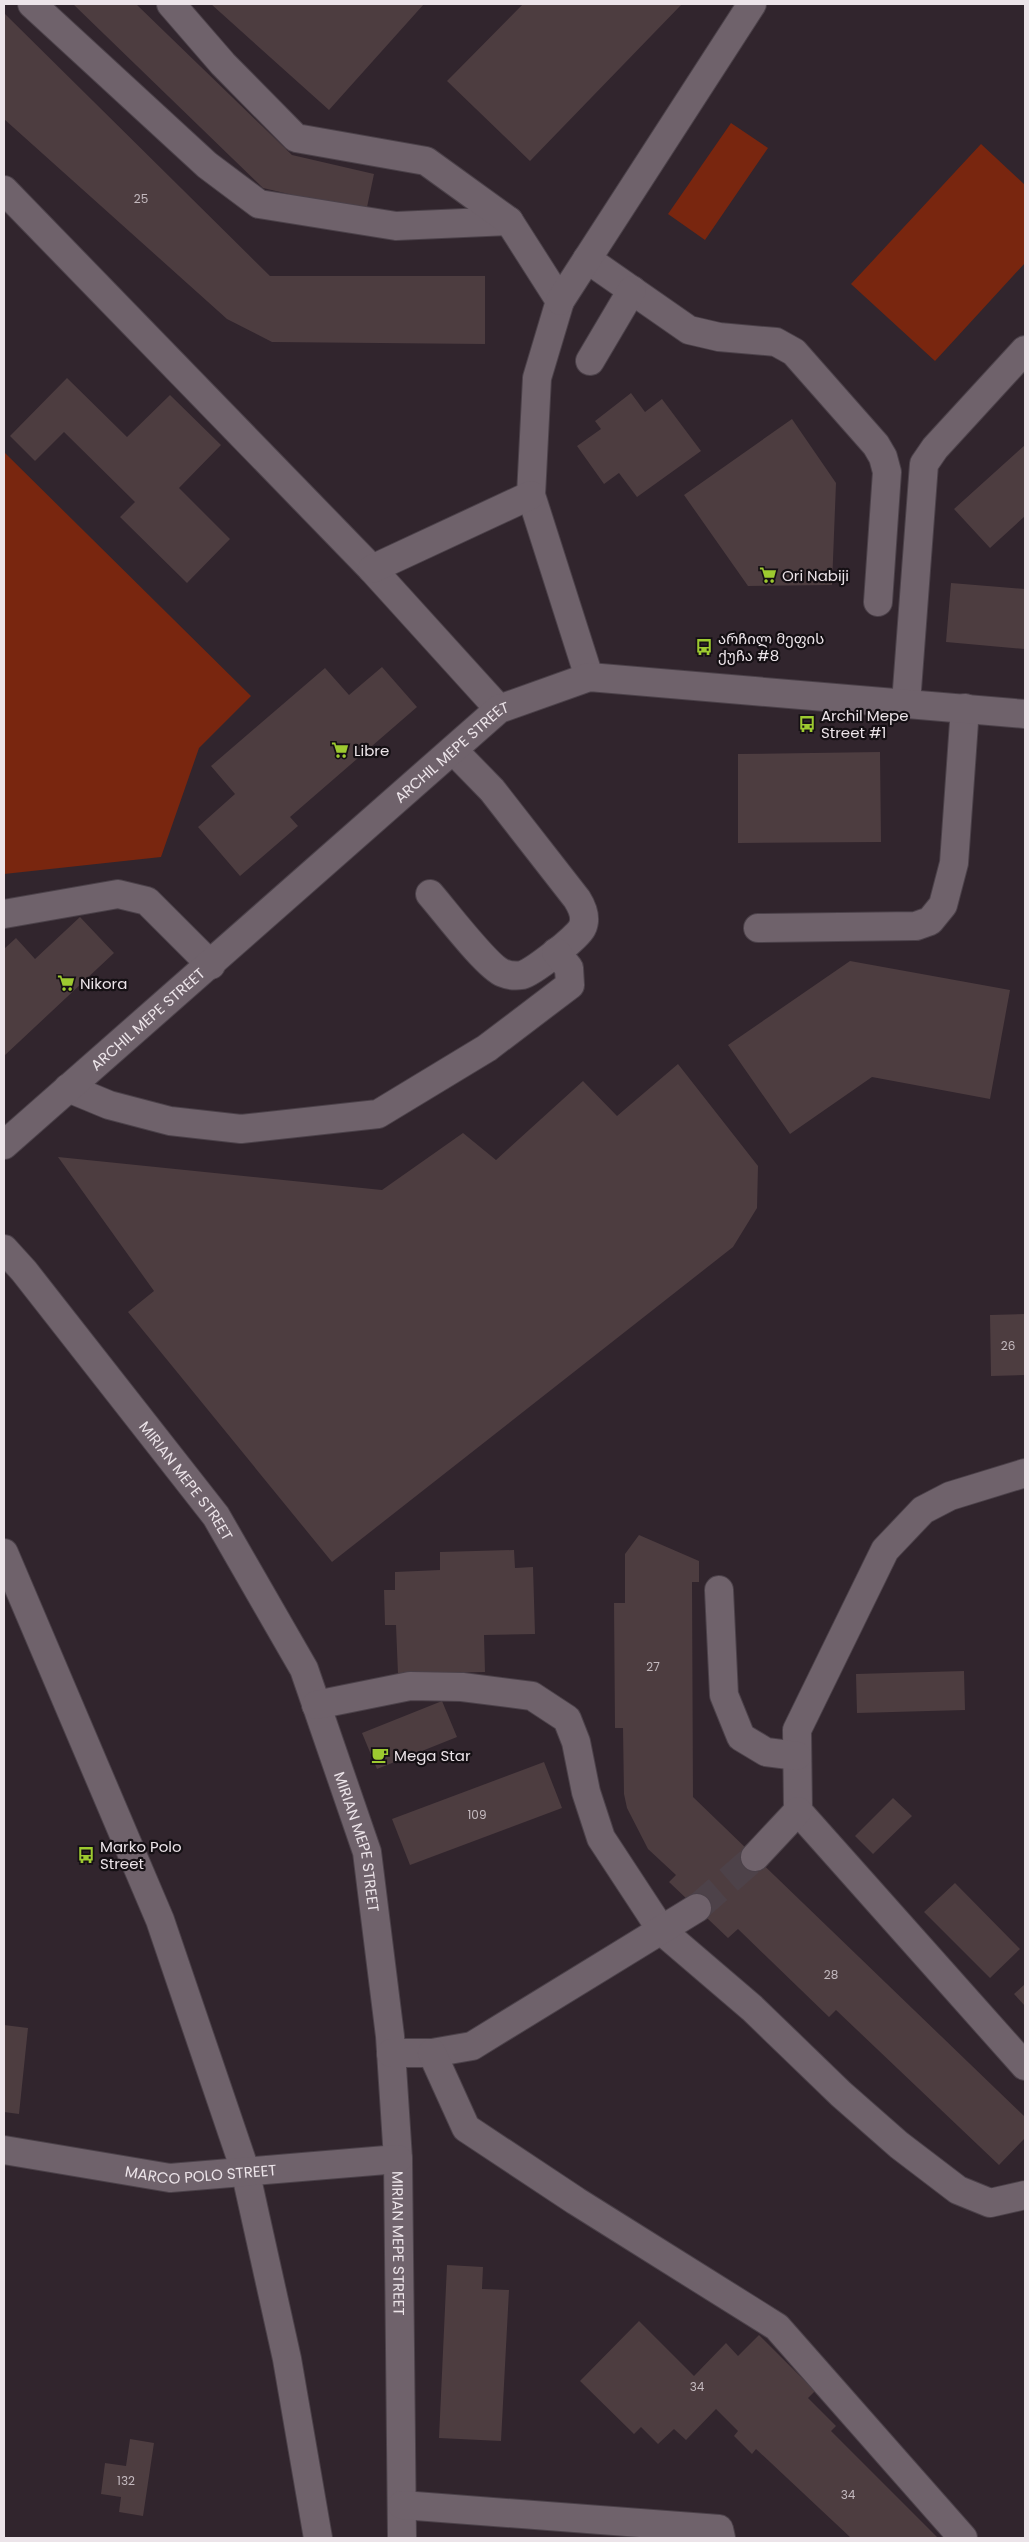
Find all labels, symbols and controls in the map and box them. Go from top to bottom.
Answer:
house number: 25 [134,190,148,207]
supermarket icon: Ori Nabiji [758,565,778,585]
place label: Ori Nabiji [782,565,849,586]
place label: არჩილ მეფის ქუჩა #8 [718,628,824,666]
bus stop icon: არჩილ მეფის ქუჩა #8 [694,637,714,657]
street label: ARCHIL MEPE STREET [390,696,511,807]
place label: Archil Mepe Street #1 [821,705,908,743]
bus stop icon: Archil Mepe Street #1 [797,714,817,734]
supermarket icon: Libre [330,740,350,760]
place label: Libre [354,740,389,761]
street label: ARCHIL MEPE STREET [86,963,209,1075]
supermarket icon: Nikora [56,973,76,993]
place label: Nikora [80,973,127,994]
house number: 26 [1001,1337,1015,1354]
street label: MIRIAN MEPE STREET [135,1416,238,1544]
house number: 27 [646,1658,660,1675]
cafe icon: Mega Star [370,1745,390,1765]
place label: Mega Star [394,1745,471,1766]
street label: MIRIAN MEPE STREET [330,1769,385,1913]
house number: 109 [468,1806,486,1823]
place label: Marko Polo Street [100,1836,182,1874]
bus stop icon: Marko Polo Street [76,1845,96,1865]
house number: 28 [824,1966,838,1983]
street label: MARCO POLO STREET [124,2159,277,2189]
street label: MIRIAN MEPE STREET [388,2171,410,2316]
house number: 34 [690,2378,705,2395]
house number: 132 [117,2472,135,2489]
house number: 34 [841,2486,856,2503]

